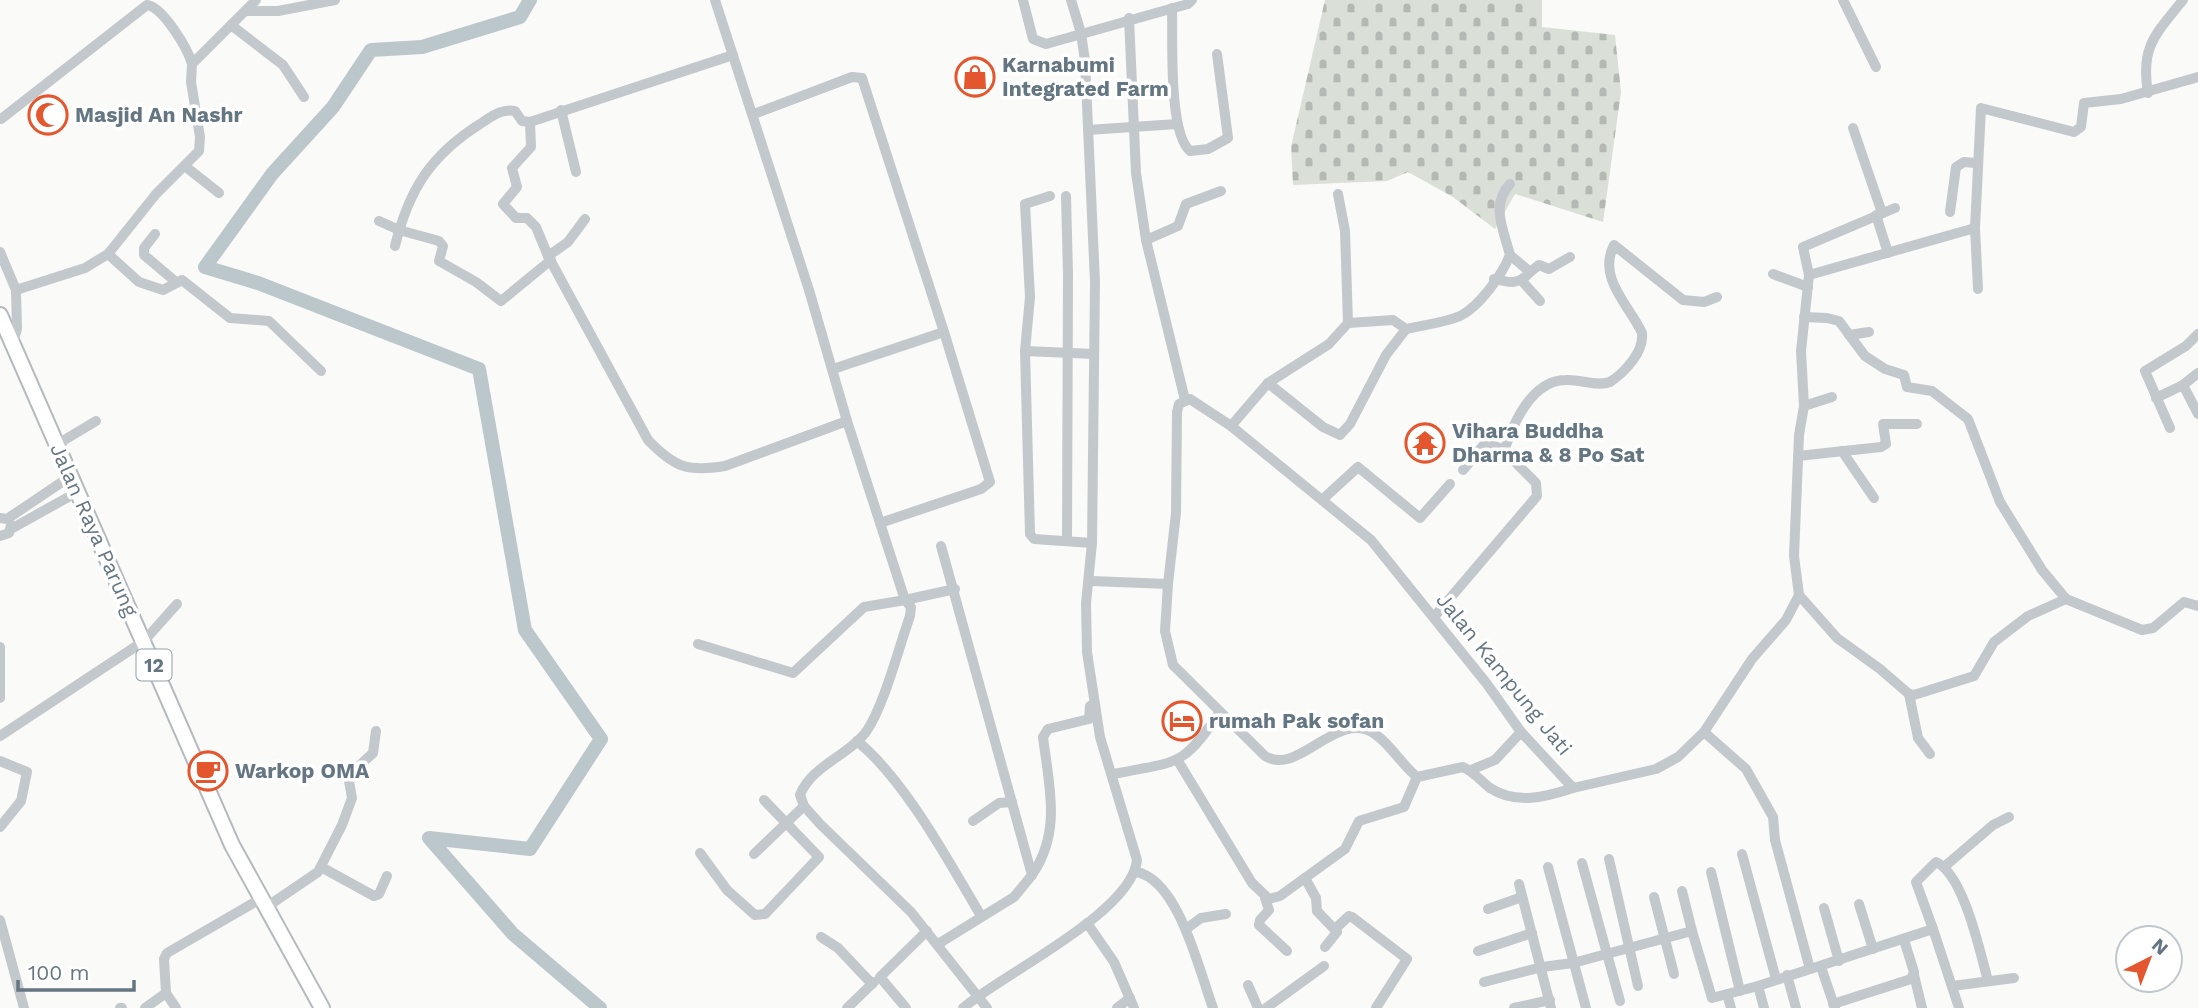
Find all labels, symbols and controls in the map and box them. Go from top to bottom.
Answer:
place label: Karnabumi Integrated Farm [1002,52,1169,101]
shop icon: Karnabumi Integrated Farm [954,56,996,98]
mosque icon: Masjid An Nashr [27,94,69,136]
place label: Masjid An Nashr [75,102,243,127]
place label: Vihara Buddha Dharma & 8 Po Sat [1452,418,1644,467]
temple icon: Vihara Buddha Dharma & 8 Po Sat [1404,422,1446,464]
street label: Jalan Raya Parung [45,439,144,621]
street label: Jalan Kampung Jati [1431,587,1578,760]
road number: 12 [136,650,172,680]
hotel icon: rumah Pak sofan [1161,700,1203,742]
place label: rumah Pak sofan [1209,708,1384,733]
cafe icon: Warkop OMA [187,750,229,792]
place label: Warkop OMA [235,758,370,783]
north arrow [2114,924,2184,994]
text: N [2147,933,2173,960]
scale bar [18,948,133,992]
text: 100 m [28,960,90,985]

